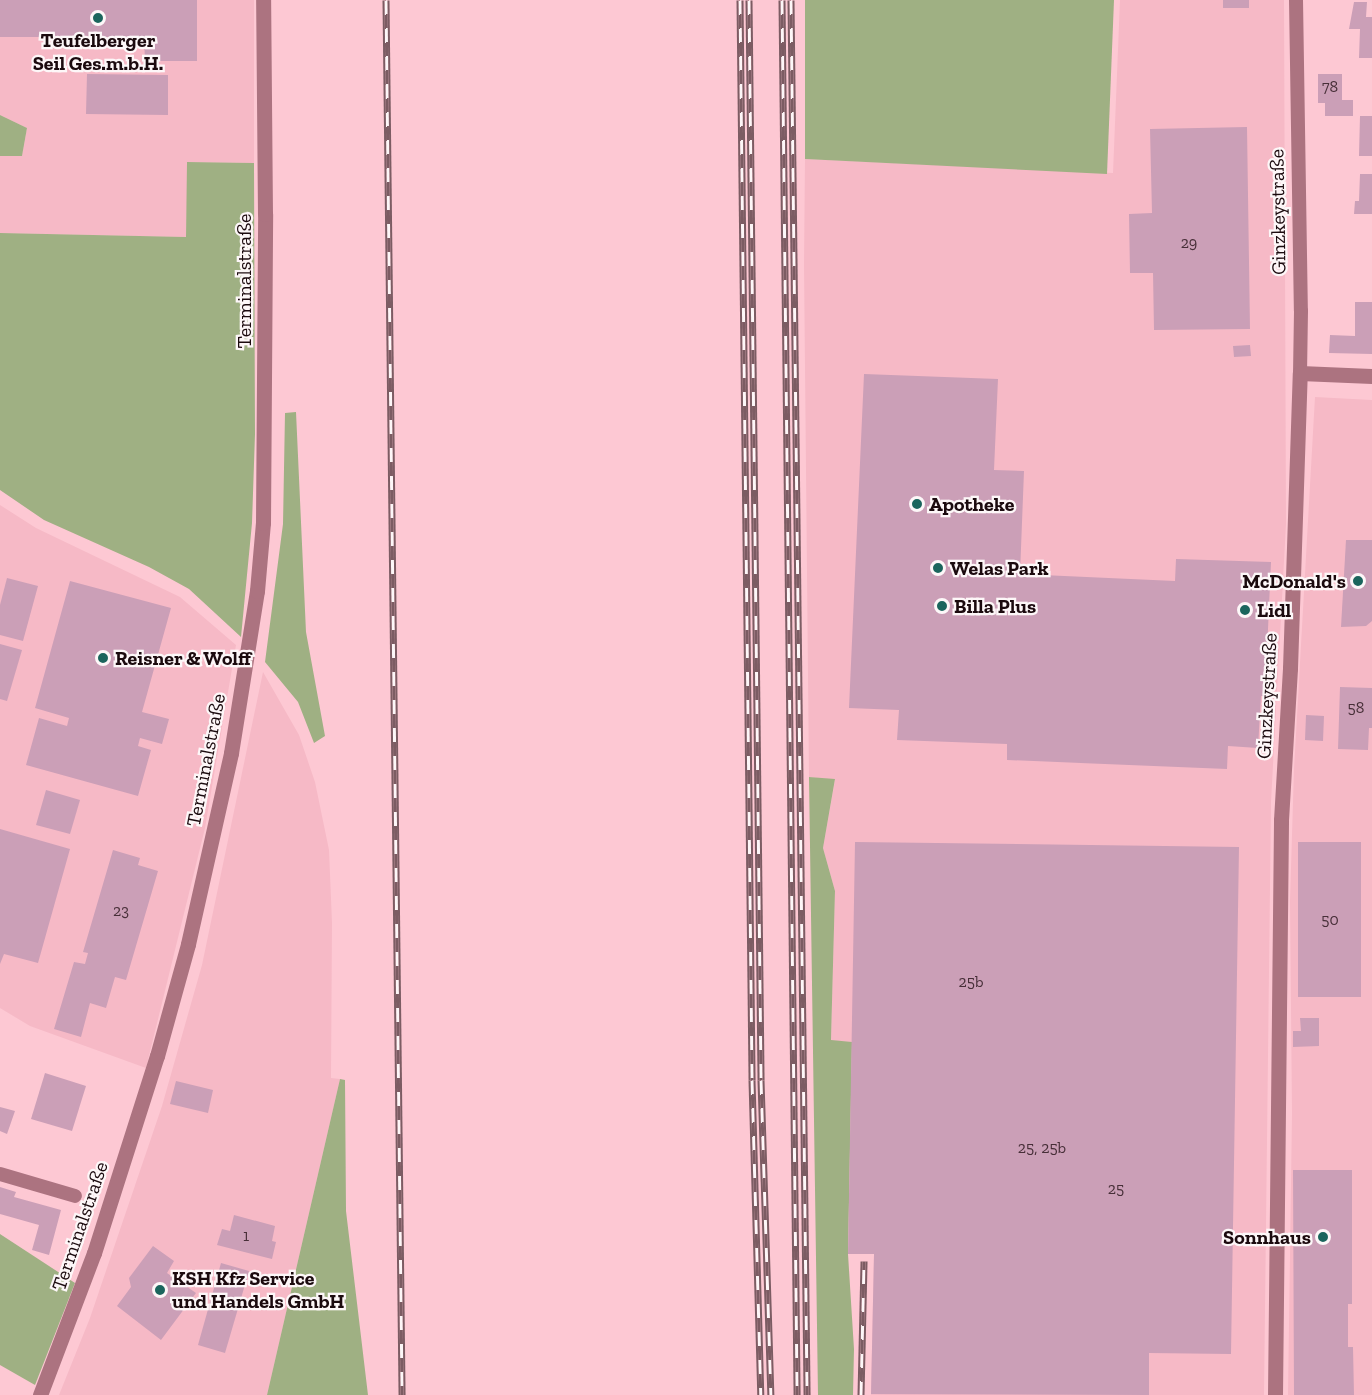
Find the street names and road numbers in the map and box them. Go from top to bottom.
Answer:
street label: Ginzkeystraße [1265,149,1291,275]
street label: Terminalstraße [232,214,256,348]
street label: Ginzkeystraße [1252,633,1282,759]
street label: Terminalstraße [181,691,231,829]
street label: Terminalstraße [47,1158,113,1294]

